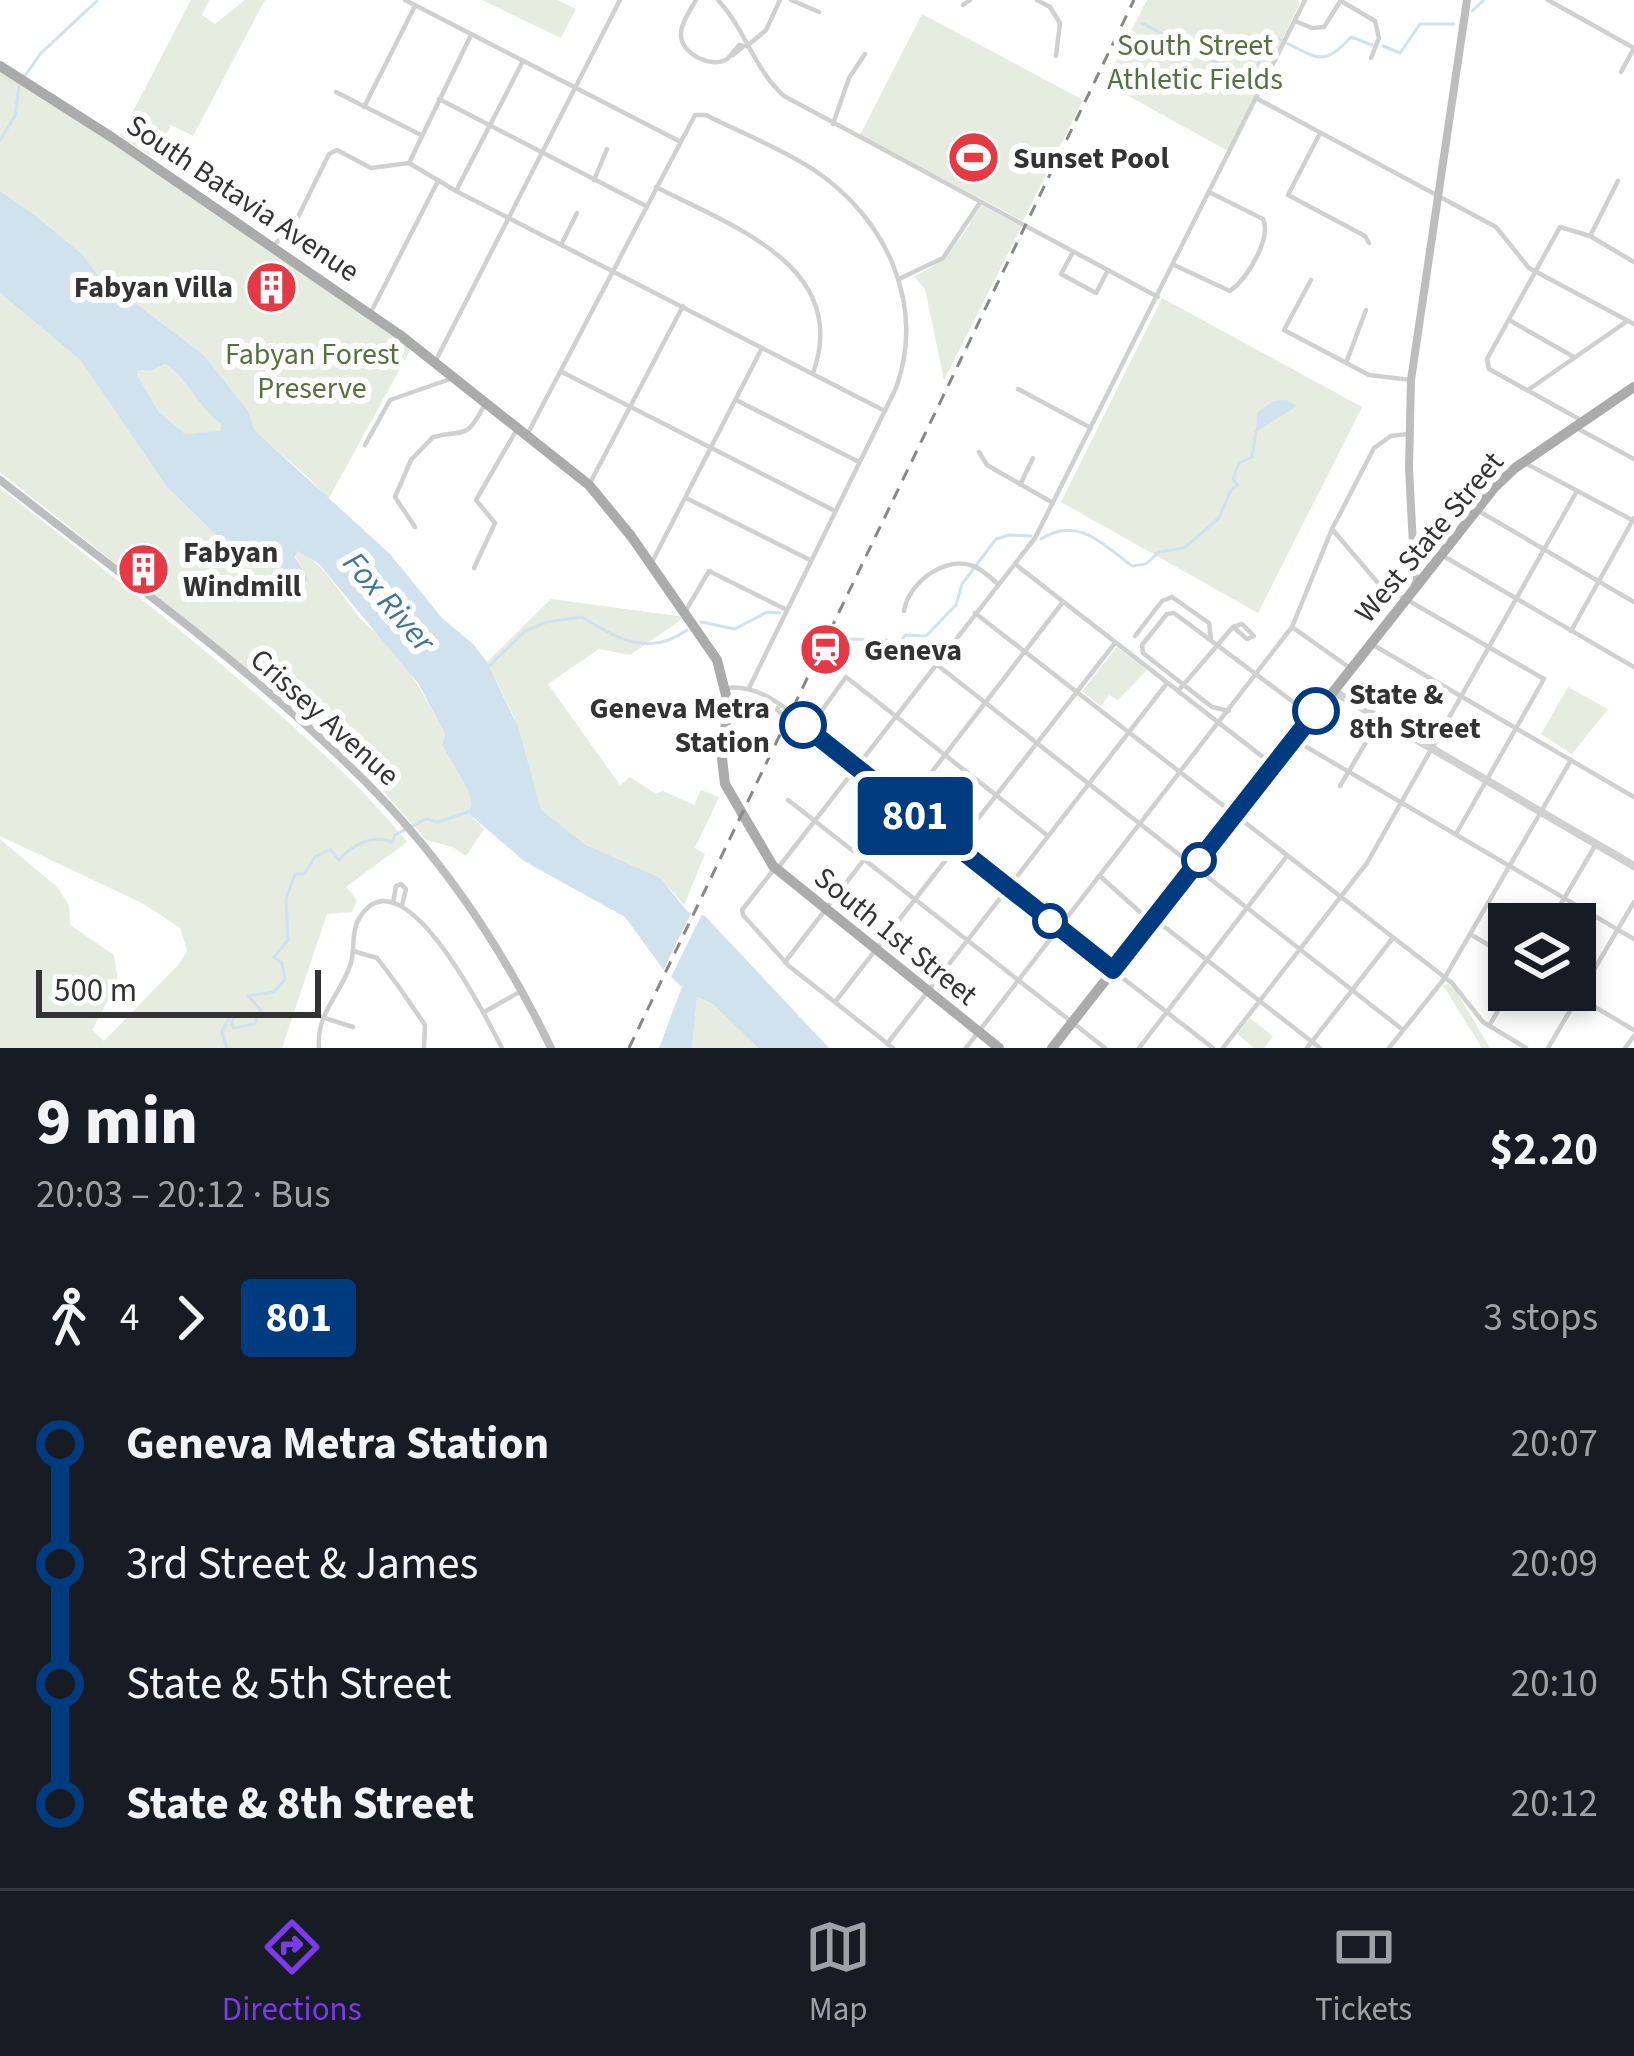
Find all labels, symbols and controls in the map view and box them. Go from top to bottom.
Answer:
park label: South Street Athletic Fields [1107,24,1283,101]
street label: South Batavia Avenue [118,104,368,293]
sports icon: Sunset Pool [946,130,1002,186]
place label: Sunset Pool [1013,137,1169,180]
building icon: Fabyan Villa [244,259,300,315]
place label: Fabyan Villa [74,266,233,309]
park label: Fabyan Forest Preserve [225,333,399,410]
street label: West State Street [1345,442,1514,632]
place label: Fabyan Windmill [183,531,302,608]
building icon: Fabyan Windmill [116,541,172,597]
water label: Fox River [332,541,447,664]
station icon: Geneva [797,622,853,678]
place label: Geneva [864,629,962,672]
street label: Crissey Avenue [241,639,409,796]
place label: State & 8th Street [1349,673,1481,750]
place label: Geneva Metra Station [589,687,770,764]
marker: State & 8th Street [1294,689,1338,733]
marker: Geneva Metra Station [781,703,825,747]
line badge: 801 [846,777,984,855]
text: 801 [882,786,948,846]
unlabelled marker [1183,844,1215,876]
street label: South 1st Street [805,857,987,1016]
map controls [1488,903,1596,1011]
button: layers [1488,903,1596,1011]
unlabelled marker [1034,905,1066,937]
scale bar [36,964,321,1017]
text: 500 m [54,967,137,1014]
text: 9 min [36,1075,198,1169]
text: $2.20 [1489,1118,1598,1182]
text: 20:03 – 20:12 · Bus [36,1167,331,1223]
icon: walk [36,1285,102,1351]
icon: forward [157,1285,223,1351]
text: 801 [265,1288,332,1348]
text: 4 [120,1290,139,1346]
text: 3 stops [1484,1290,1598,1346]
text: Geneva Metra Station [126,1412,549,1476]
text: 20:07 [1511,1416,1598,1472]
text: 3rd Street & James [126,1532,478,1596]
text: 20:09 [1511,1536,1598,1592]
text: State & 5th Street [126,1652,451,1716]
text: 20:10 [1511,1656,1598,1712]
text: State & 8th Street [126,1772,474,1836]
text: 20:12 [1511,1776,1598,1832]
tab: Directions [222,1914,362,2033]
tab: Map [805,1914,871,2033]
tab: Tickets [1315,1914,1412,2033]

